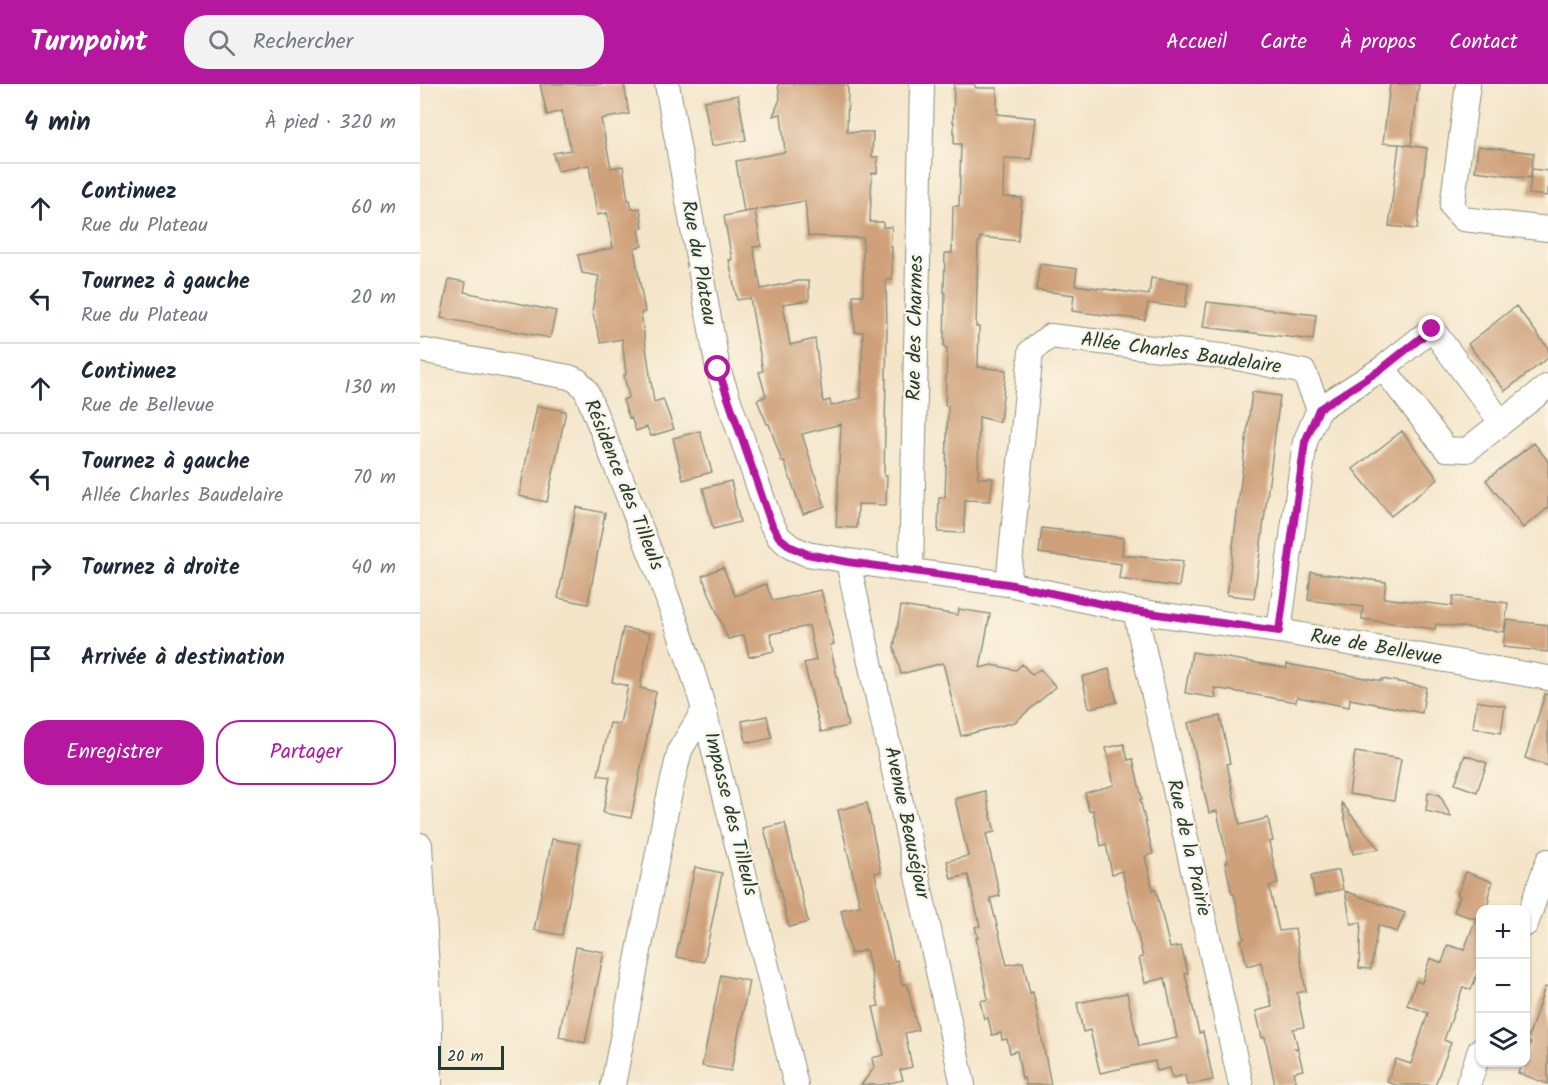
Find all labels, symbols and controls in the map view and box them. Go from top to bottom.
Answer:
search box [184,15,604,69]
text: Turnpoint [30,20,148,65]
text: Rechercher [253,25,353,60]
icon: search [205,26,238,59]
text: Accueil [1166,26,1227,59]
text: Carte [1260,26,1307,59]
text: À propos [1340,26,1416,59]
text: Contact [1449,26,1518,59]
text: 4 min [24,102,91,144]
text: À pied · 320 m [265,107,396,139]
text: Continuez [81,175,177,210]
icon: ahead [24,192,57,225]
text: 60 m [351,192,396,224]
street label: Rue du Plateau [671,198,725,329]
text: Rue du Plateau [81,210,208,242]
street label: Rue des Charmes [899,254,933,401]
text: Tournez à gauche [81,265,250,300]
icon: left [24,282,57,315]
text: 20 m [350,282,396,314]
text: Rue du Plateau [81,300,208,332]
route end [1418,315,1444,341]
street label: Allée Charles Baudelaire [1079,324,1283,384]
text: Continuez [81,355,177,390]
route start [704,355,730,381]
icon: ahead [24,372,57,405]
text: 130 m [344,372,396,404]
text: Rue de Bellevue [81,390,214,422]
street label: Résidence des Tilleuls [574,395,672,576]
text: Tournez à gauche [81,445,250,480]
icon: left [24,462,57,495]
text: 70 m [353,462,396,494]
text: Allée Charles Baudelaire [81,480,283,512]
text: Tournez à droite [81,551,240,586]
icon: right [24,552,57,585]
text: 40 m [351,552,396,584]
street label: Rue de Bellevue [1308,621,1444,675]
text: Arrivée à destination [81,641,285,676]
icon: arrive [24,642,57,675]
button: Enregistrer [24,720,204,785]
button: Partager [216,720,396,785]
street label: Impasse des Tilleuls [694,729,766,900]
street label: Avenue Beauséjour [874,744,938,904]
street label: Rue de la Prairie [1157,776,1219,920]
map controls [1476,905,1530,1067]
button: + [1476,905,1530,959]
button: − [1476,959,1530,1013]
button: layers [1476,1013,1530,1067]
scale bar [438,1043,504,1070]
text: 20 m [447,1044,483,1069]

